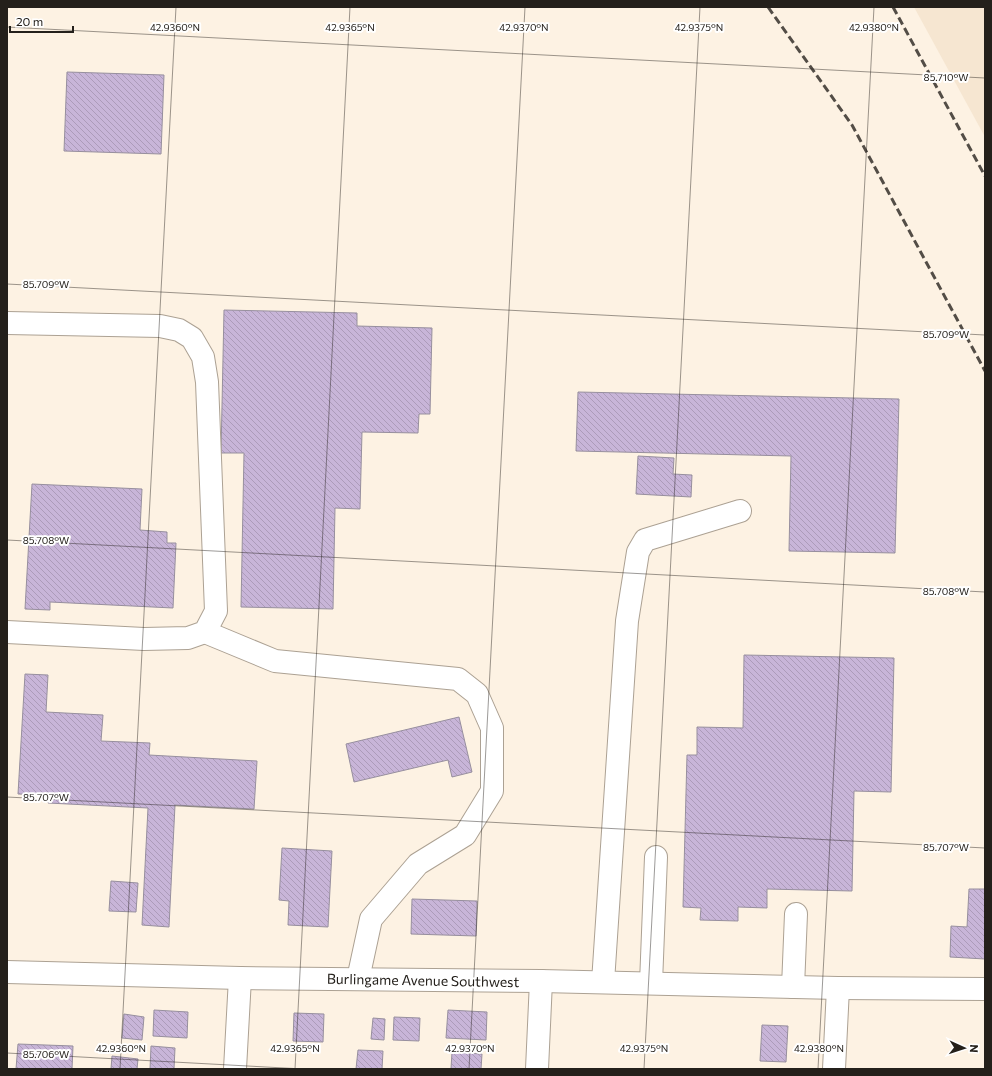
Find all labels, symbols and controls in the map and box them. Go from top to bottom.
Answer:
scale bar [10,8,73,34]
text: 20 m [16,14,43,28]
text: 42.9360°N [150,21,200,33]
text: 42.9365°N [325,21,375,33]
text: 42.9370°N [499,21,549,33]
text: 42.9375°N [675,21,723,33]
text: 42.9380°N [849,21,899,33]
text: 85.710°W [924,71,968,83]
text: 85.709°W [23,278,69,290]
text: 85.709°W [923,328,969,340]
text: 85.708°W [23,534,69,546]
text: 85.708°W [923,585,969,597]
text: 85.707°W [23,791,69,803]
text: 85.707°W [923,841,969,853]
street label: Burlingame Avenue Southwest [327,970,520,990]
north arrow [944,1028,984,1068]
text: 42.9360°N [96,1042,146,1054]
text: 42.9365°N [270,1042,320,1054]
text: 42.9370°N [445,1042,495,1054]
text: 42.9375°N [620,1042,668,1054]
text: 42.9380°N [794,1042,844,1054]
text: N [968,1044,981,1053]
text: 85.706°W [23,1048,69,1060]

